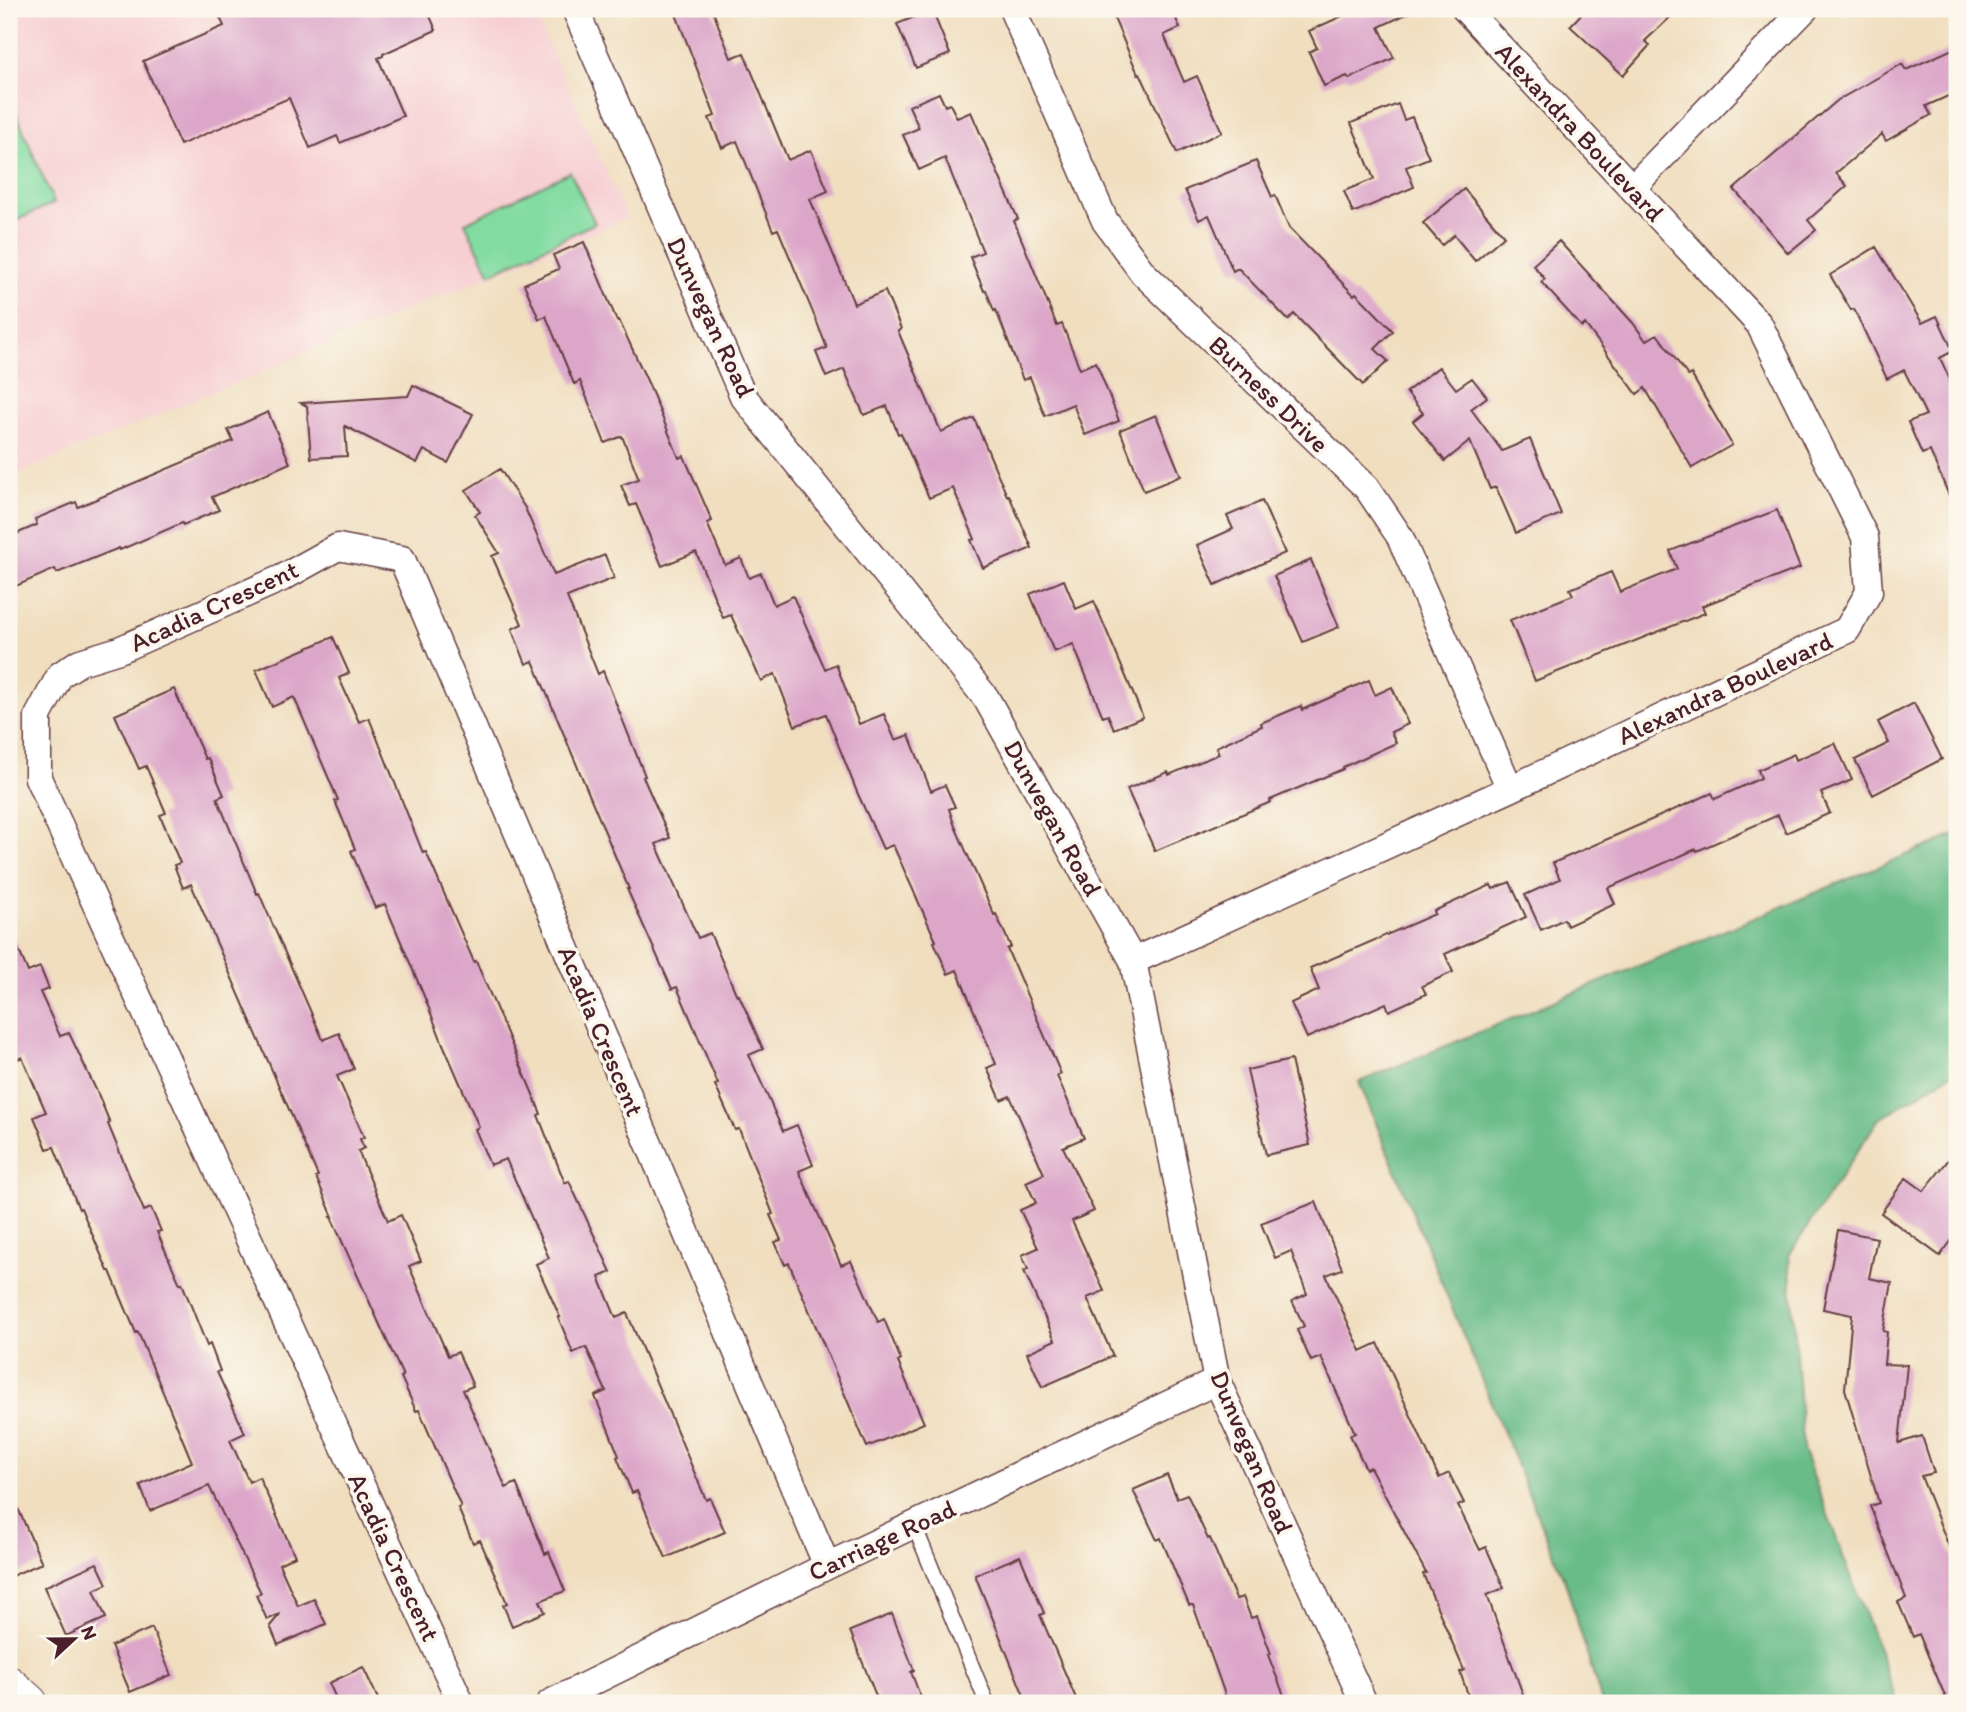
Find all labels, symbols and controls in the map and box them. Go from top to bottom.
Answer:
street label: Alexandra Boulevard [1489,36,1671,228]
street label: Dunvegan Road [660,232,762,403]
street label: Burness Drive [1202,329,1336,459]
street label: Acadia Crescent [125,553,303,659]
street label: Alexandra Boulevard [1613,624,1837,752]
street label: Dunvegan Road [997,734,1109,902]
street label: Acadia Crescent [551,941,651,1121]
street label: Dunvegan Road [1203,1366,1301,1538]
street label: Acadia Crescent [341,1468,447,1646]
street label: Carriage Road [803,1492,961,1588]
north arrow [38,1604,108,1674]
text: N [76,1623,102,1643]

